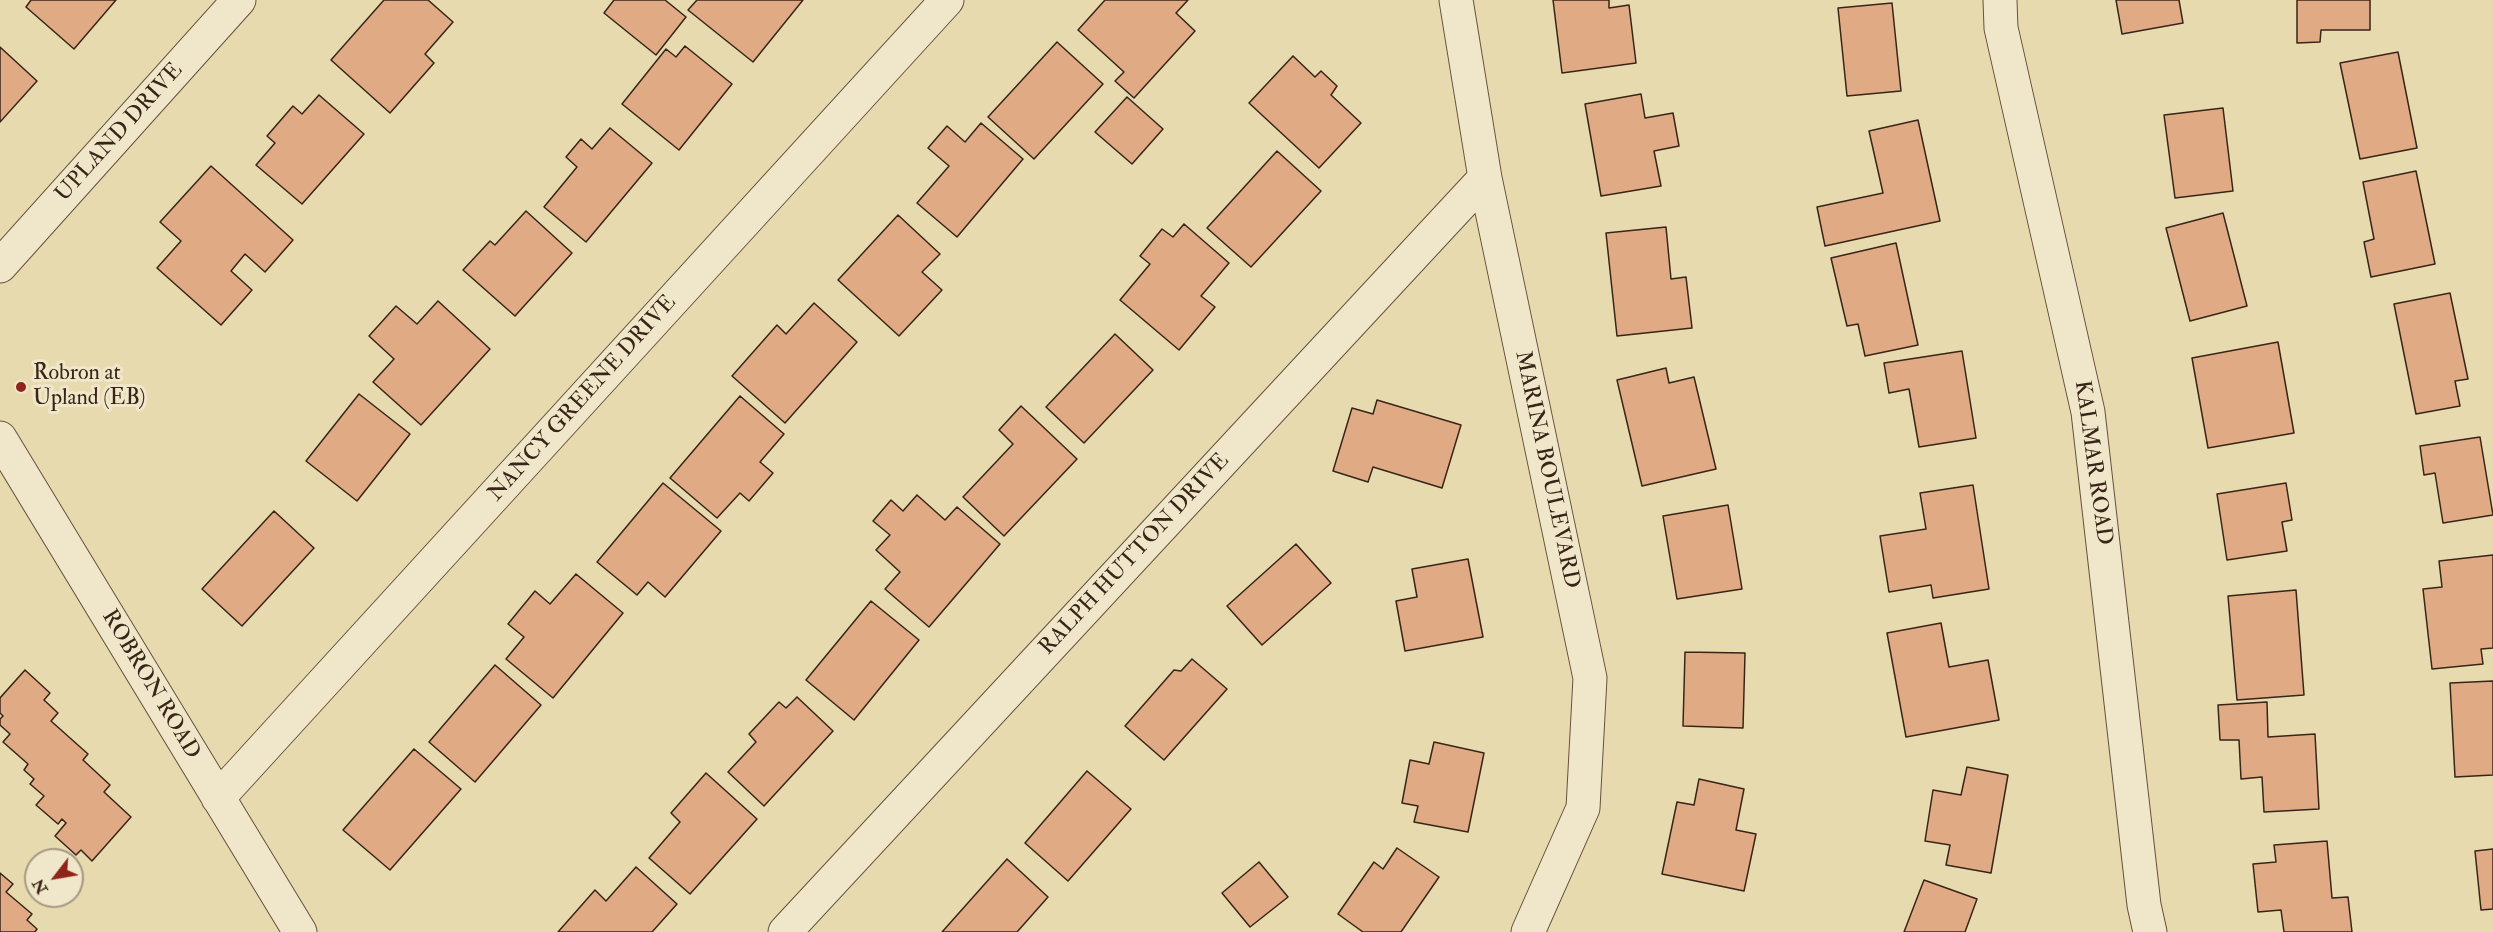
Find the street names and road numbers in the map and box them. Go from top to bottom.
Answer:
street label: UPLAND DRIVE [51,58,189,208]
street label: NANCY GREENE DRIVE [483,290,683,508]
street label: MARINA BOULEVARD [1508,349,1584,591]
street label: KALMAR ROAD [2067,379,2117,547]
street label: RALPH HUTTON DRIVE [1035,449,1235,661]
street label: ROBRON ROAD [95,606,205,764]

